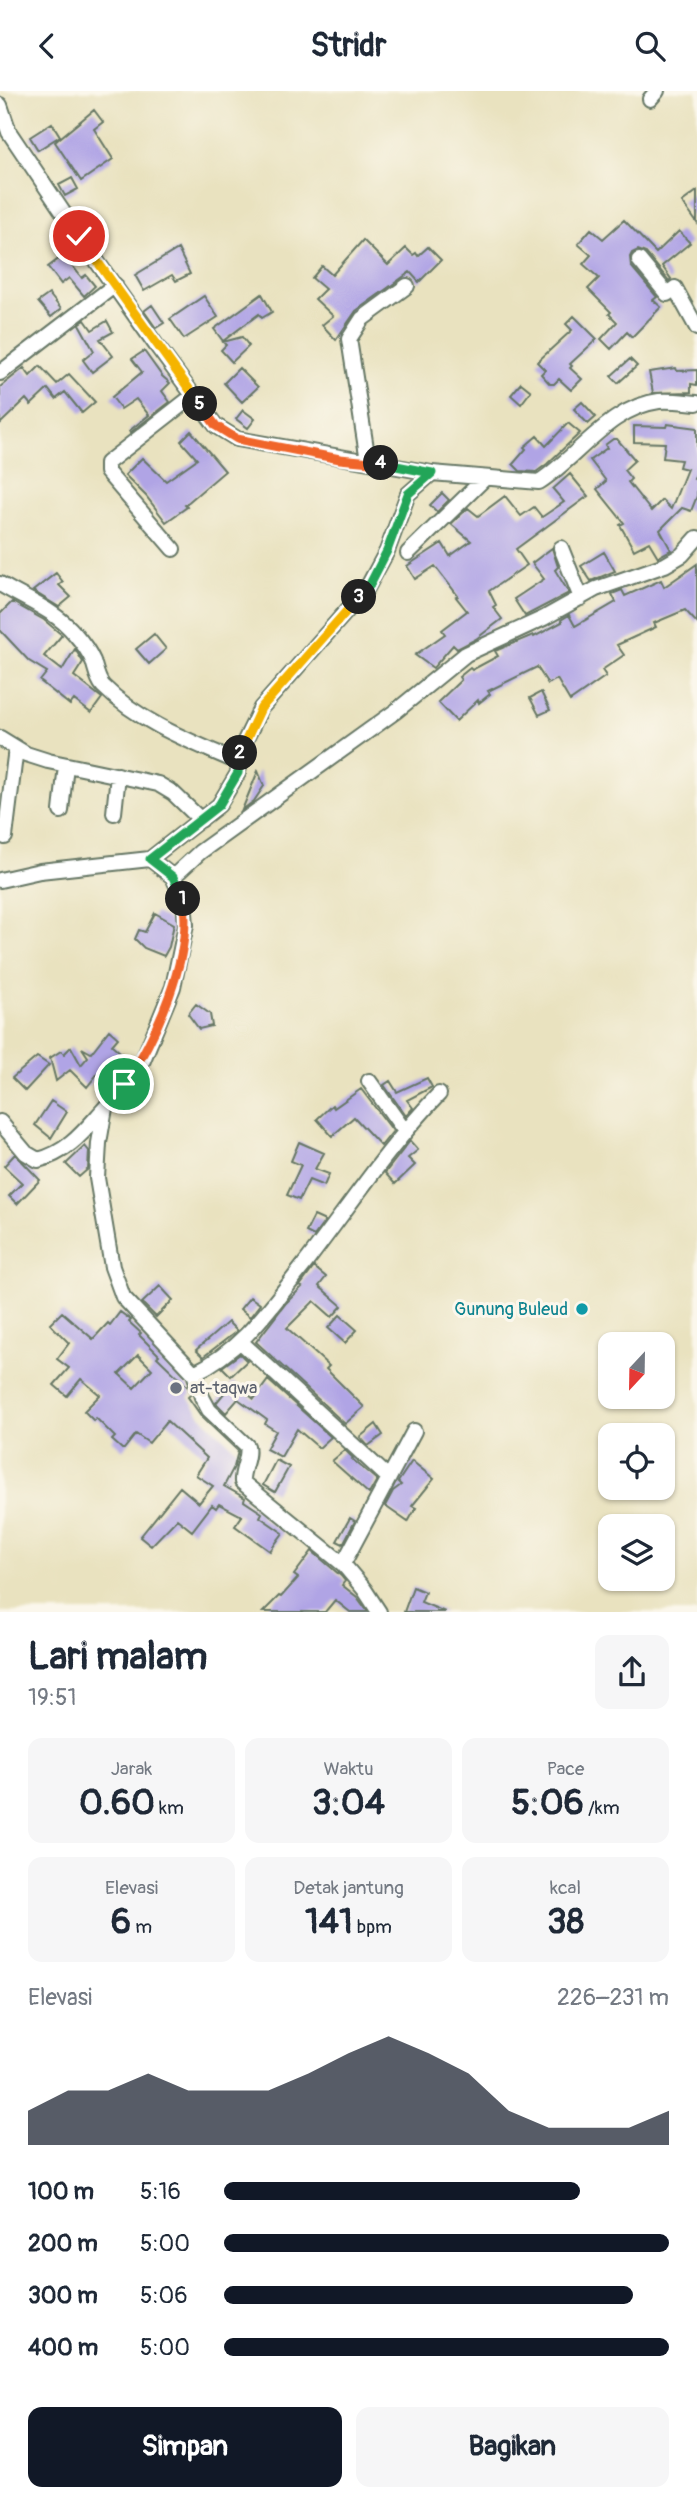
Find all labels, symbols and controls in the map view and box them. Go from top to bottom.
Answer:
text: Stridr [311,26,386,66]
icon: back [28,27,66,65]
icon: search [631,27,669,65]
pin [49,206,109,266]
icon: check [60,217,98,255]
pin: 5 [182,387,218,421]
text: 5 [194,391,205,415]
pin: 4 [364,445,398,481]
text: 4 [375,450,386,474]
pin: 3 [342,580,376,615]
text: 3 [353,584,364,608]
pin: 2 [222,735,258,771]
text: 2 [234,740,245,764]
pin: 1 [166,881,200,917]
text: 1 [179,886,186,910]
pin [94,1054,154,1114]
icon: arrive [105,1065,143,1103]
place label: Gunung Buleud [454,1298,568,1321]
marker: Gunung Buleud [574,1301,590,1317]
north arrow [598,1332,676,1409]
map controls [598,1332,675,1591]
place label: at-taqwa [190,1377,257,1400]
marker: at-taqwa [168,1380,184,1396]
button: locate [598,1423,675,1500]
button: layers [598,1514,675,1591]
text: Lari malam [28,1633,208,1681]
button: share [595,1635,669,1709]
text: 19:51 [28,1683,76,1712]
text: Jarak [111,1757,152,1781]
text: Waktu [323,1757,374,1781]
text: Pace [547,1757,584,1781]
text: 0.60 [79,1781,155,1825]
text: 3:04 [312,1781,385,1825]
text: 5:06 [511,1781,584,1825]
text: km [155,1796,184,1820]
text: /km [584,1796,620,1820]
text: Elevasi [105,1876,158,1900]
text: Detak jantung [293,1876,404,1900]
text: kcal [550,1876,581,1900]
text: 6 [111,1900,131,1944]
text: 141 [305,1900,353,1944]
text: 38 [547,1900,584,1944]
text: m [131,1915,152,1939]
text: bpm [353,1915,392,1939]
text: Elevasi [28,1983,92,2012]
text: 226–231 m [557,1983,669,2012]
text: 100 m [28,2177,94,2206]
text: 5:16 [140,2177,181,2206]
text: 200 m [28,2229,98,2258]
text: 5:00 [140,2229,190,2258]
text: 300 m [28,2281,98,2310]
text: 5:06 [140,2281,188,2310]
text: 400 m [28,2333,98,2362]
text: 5:00 [140,2333,190,2362]
button: Simpan [28,2407,342,2487]
button: Bagikan [356,2407,669,2487]

